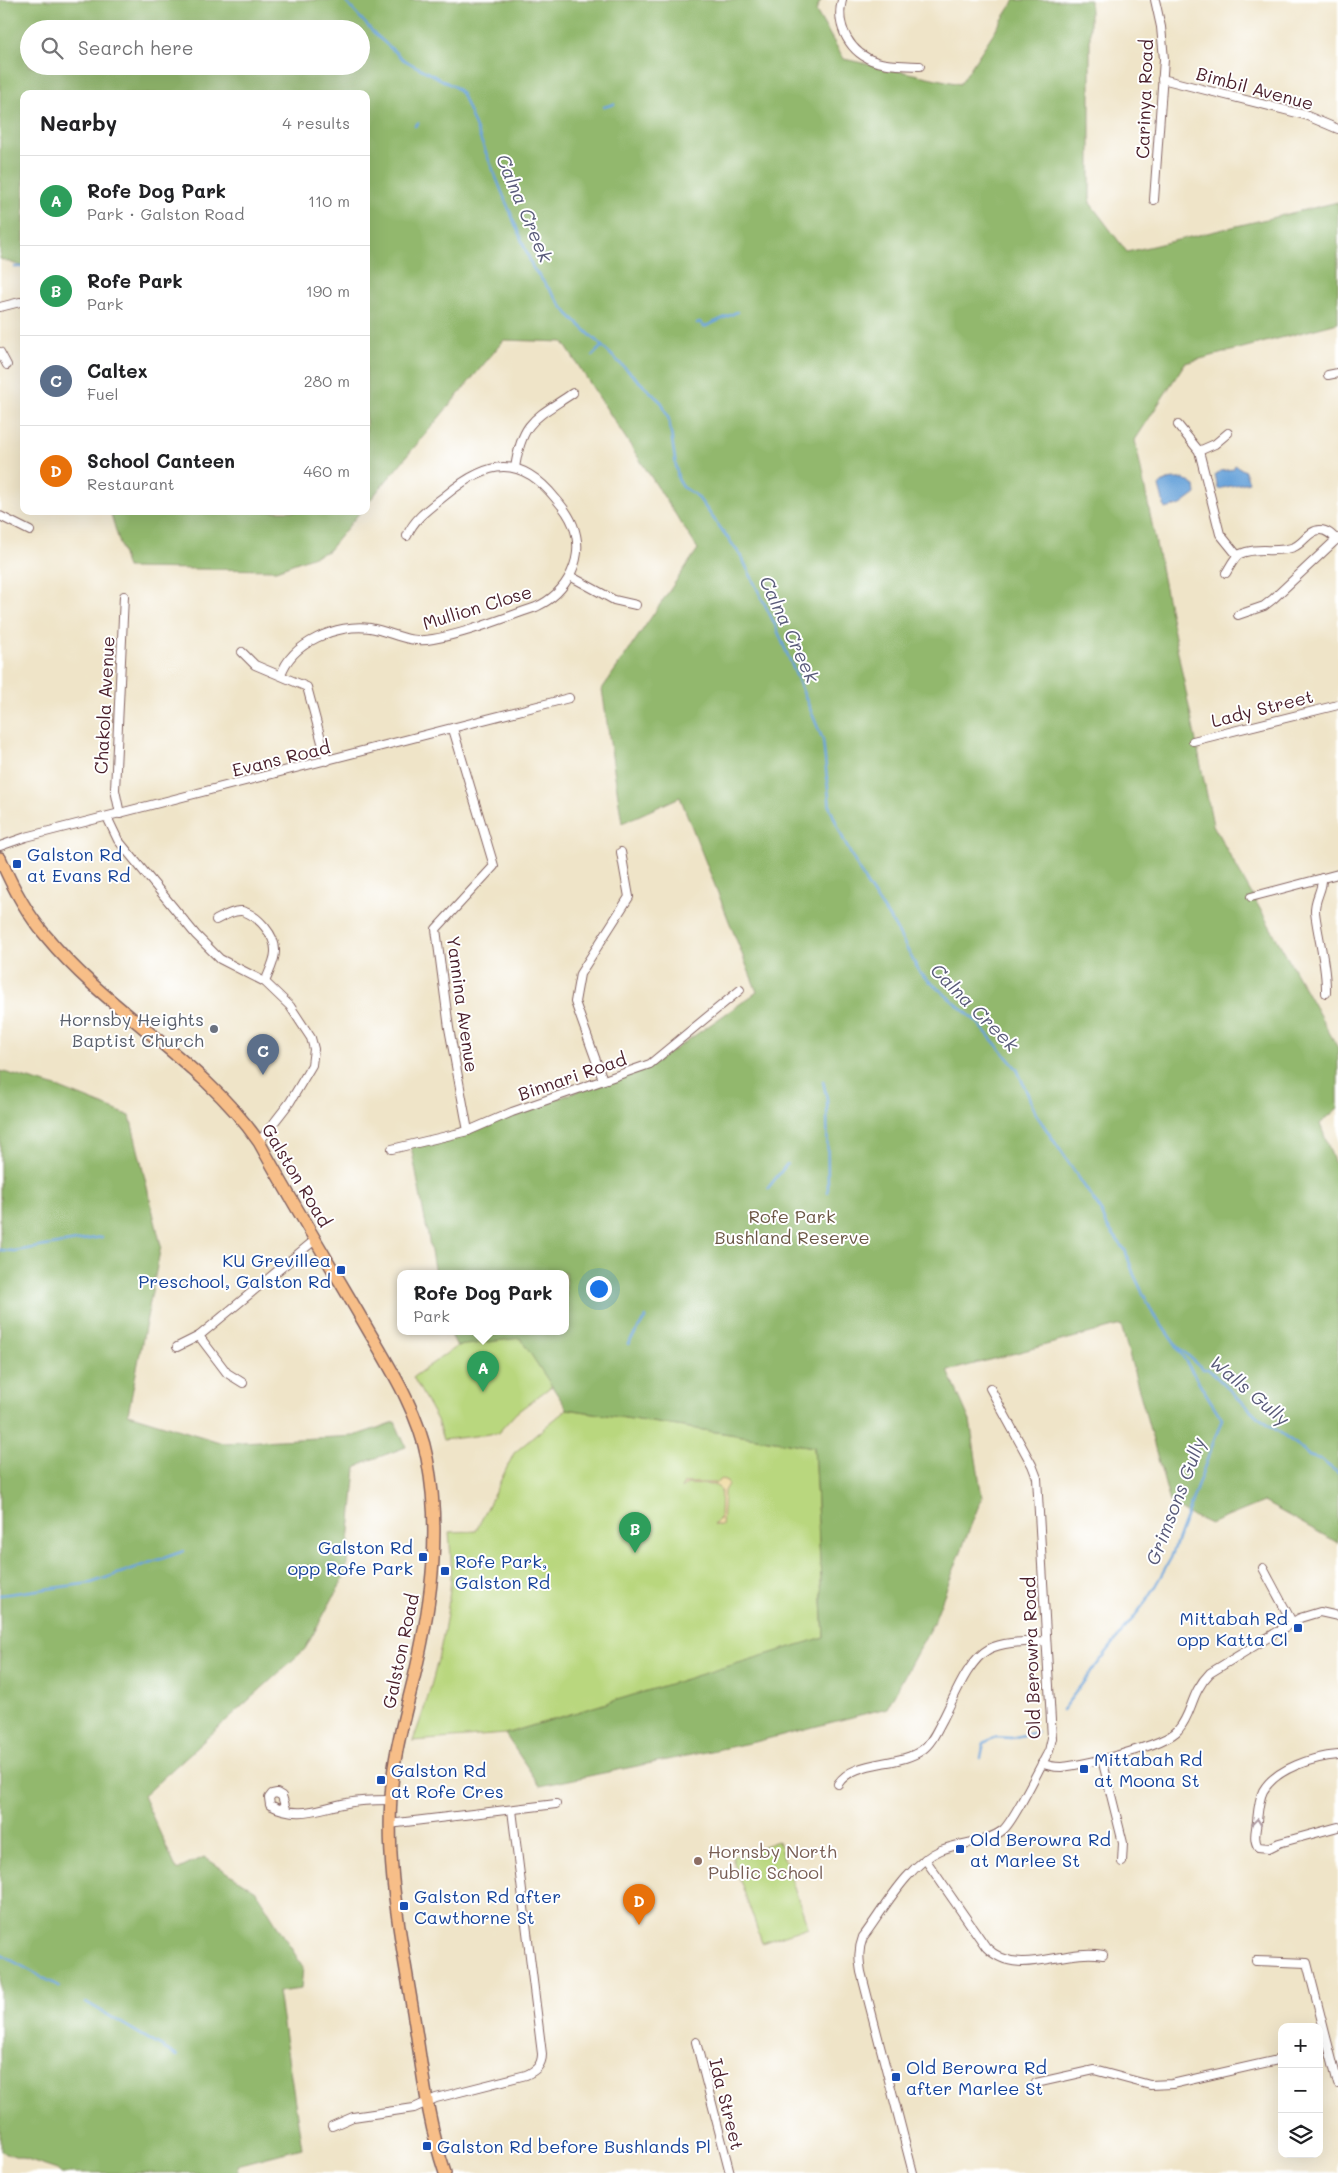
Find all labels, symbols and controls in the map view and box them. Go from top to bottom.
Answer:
search box [20,20,370,75]
icon: search [38,34,66,62]
text: Search here [78,35,194,60]
street label: Carinya Road [1130,39,1158,159]
street label: Bimbil Avenue [1194,61,1316,115]
text: Nearby [40,109,117,136]
text: 4 results [282,112,350,133]
water label: Calna Creek [491,150,559,267]
text: Rofe Dog Park [87,178,226,203]
text: A [50,190,62,211]
text: 110 m [308,190,350,211]
text: Park · Galston Road [87,203,244,224]
text: Rofe Park [87,268,183,293]
text: B [51,280,61,301]
text: 190 m [306,280,350,301]
text: Park [87,293,123,314]
text: Caltex [87,358,148,383]
text: C [50,370,62,391]
text: 280 m [304,370,350,391]
text: Fuel [87,383,119,404]
text: School Canteen [87,448,235,473]
text: D [50,460,62,481]
text: 460 m [303,460,350,481]
text: Restaurant [87,473,175,494]
water label: Calna Creek [754,571,826,687]
street label: Mullion Close [419,579,535,635]
street label: Chakola Avenue [88,635,120,775]
street label: Lady Street [1208,684,1316,732]
street label: Evans Road [229,734,333,782]
place label: Galston Rd at Evans Rd [27,842,130,887]
marker: Galston Rd at Evans Rd [11,858,23,870]
street label: Yannina Avenue [442,934,484,1074]
water label: Calna Creek [925,957,1025,1057]
place label: Hornsby Heights Baptist Church [59,1007,204,1052]
marker: Hornsby Heights Baptist Church [208,1023,220,1035]
pin: C [247,1034,279,1075]
street label: Binnari Road [515,1046,629,1106]
street label: Galston Road [257,1119,337,1231]
park label: Rofe Park Bushland Reserve [714,1204,870,1249]
place label: KU Grevillea Preschool, Galston Rd [138,1248,331,1293]
marker: KU Grevillea Preschool, Galston Rd [335,1264,347,1276]
popup [397,1270,569,1335]
your location [586,1276,612,1302]
text: Rofe Dog Park [413,1280,553,1305]
text: Park [413,1305,450,1326]
water label: Walls Gully [1205,1349,1295,1431]
pin: A [467,1351,499,1392]
water label: Grimsons Gully [1139,1434,1211,1568]
pin: B [619,1512,651,1553]
place label: Galston Rd opp Rofe Park [287,1535,413,1580]
place label: Rofe Park, Galston Rd [455,1549,550,1594]
marker: Galston Rd opp Rofe Park [417,1551,429,1563]
marker: Rofe Park, Galston Rd [439,1565,451,1577]
street label: Old Berowra Road [1016,1576,1046,1740]
street label: Galston Road [376,1591,424,1711]
place label: Mittabah Rd opp Katta Cl [1177,1606,1288,1651]
marker: Mittabah Rd opp Katta Cl [1292,1622,1304,1634]
place label: Mittabah Rd at Moona St [1094,1747,1202,1792]
place label: Galston Rd at Rofe Cres [391,1758,504,1803]
marker: Mittabah Rd at Moona St [1078,1763,1090,1775]
marker: Galston Rd at Rofe Cres [375,1774,387,1786]
one-way arrow [1251,1818,1262,1826]
place label: Old Berowra Rd at Marlee St [970,1827,1111,1872]
place label: Hornsby North Public School [708,1839,837,1884]
marker: Old Berowra Rd at Marlee St [954,1843,966,1855]
marker: Hornsby North Public School [692,1855,704,1867]
place label: Galston Rd after Cawthorne St [414,1884,561,1929]
pin: D [623,1884,655,1925]
marker: Galston Rd after Cawthorne St [398,1900,410,1912]
map controls [1278,2023,1323,2158]
button: + [1278,2023,1323,2068]
place label: Old Berowra Rd after Marlee St [906,2055,1047,2100]
street label: Ida Street [704,2056,750,2152]
button: − [1278,2068,1323,2113]
marker: Old Berowra Rd after Marlee St [890,2071,902,2083]
button: layers [1278,2113,1323,2158]
place label: Galston Rd before Bushlands Pl [437,2134,711,2158]
marker: Galston Rd before Bushlands Pl [421,2140,433,2152]

